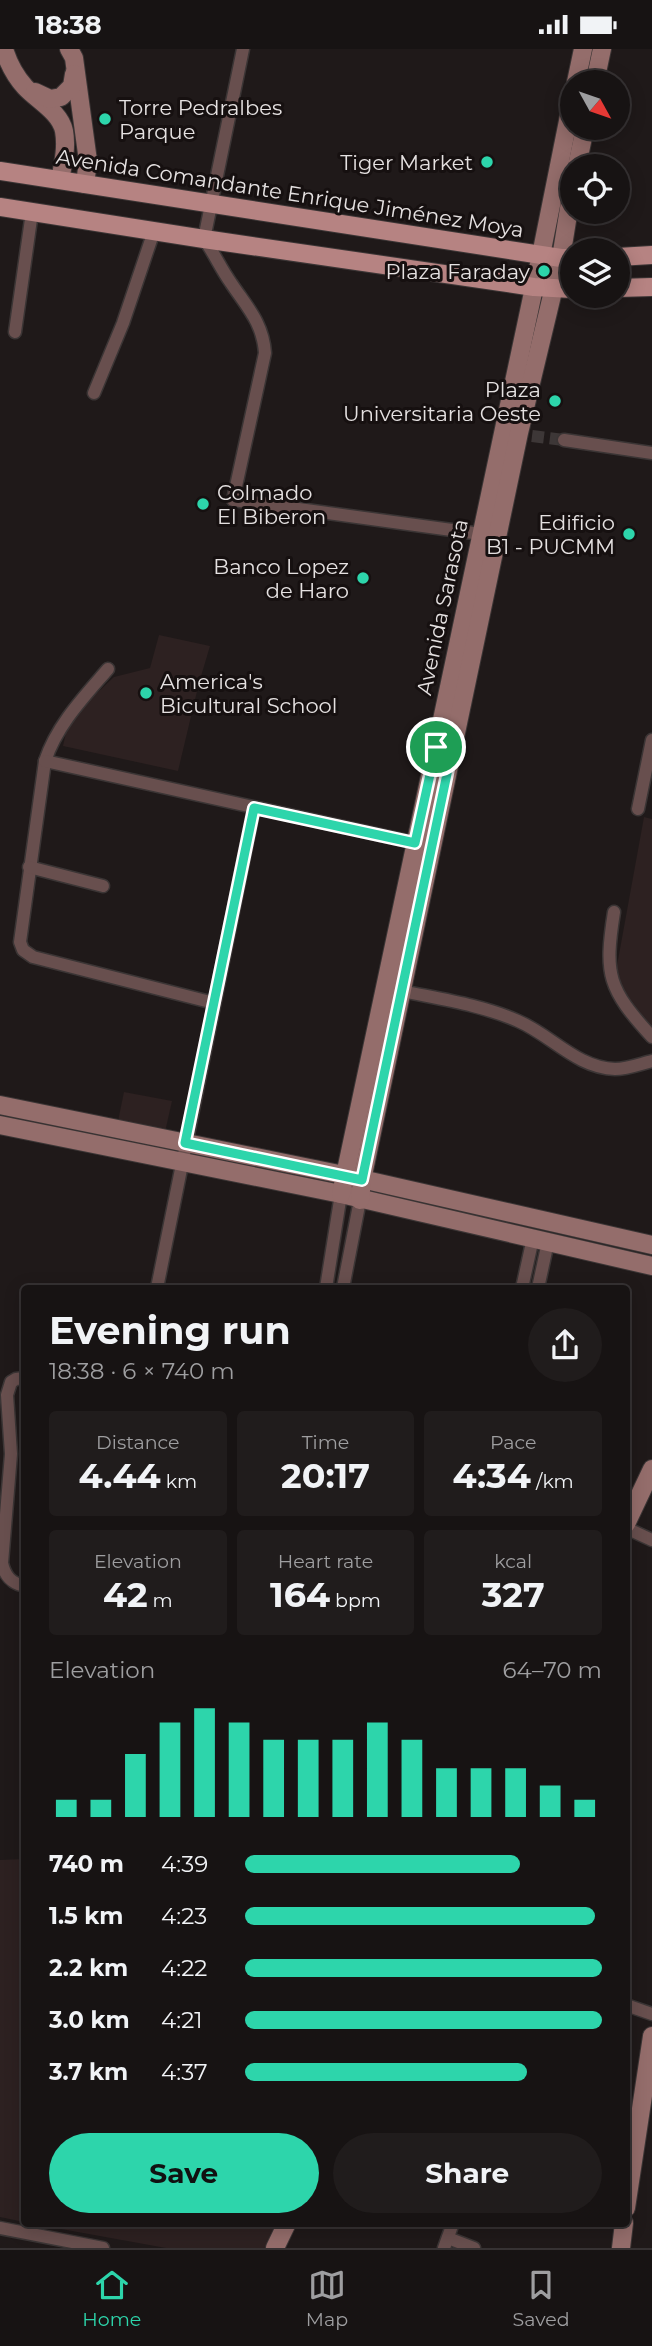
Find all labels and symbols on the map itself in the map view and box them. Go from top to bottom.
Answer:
north arrow [560,70,630,140]
place label: Torre Pedralbes Parque [119,95,282,144]
marker: Torre Pedralbes Parque [97,111,113,127]
street label: Avenida Comandante Enrique Jiménez Moya [54,144,526,242]
place label: Tiger Market [340,150,473,175]
marker: Tiger Market [479,154,495,170]
place label: Plaza Faraday [385,259,531,284]
marker: Plaza Faraday [536,263,552,279]
place label: Plaza Universitaria Oeste [343,377,541,426]
marker: Plaza Universitaria Oeste [547,393,563,409]
place label: Colmado El Biberon [217,480,326,529]
marker: Colmado El Biberon [195,496,211,512]
place label: Edificio B1 - PUCMM [486,510,615,559]
street label: Avenida Sarasota [411,517,473,697]
marker: Edificio B1 - PUCMM [621,526,637,542]
place label: Banco Lopez de Haro [213,554,349,603]
marker: Banco Lopez de Haro [355,570,371,586]
place label: America's Bicultural School [160,669,337,718]
marker: America's Bicultural School [138,685,154,701]
pin [406,717,466,777]

